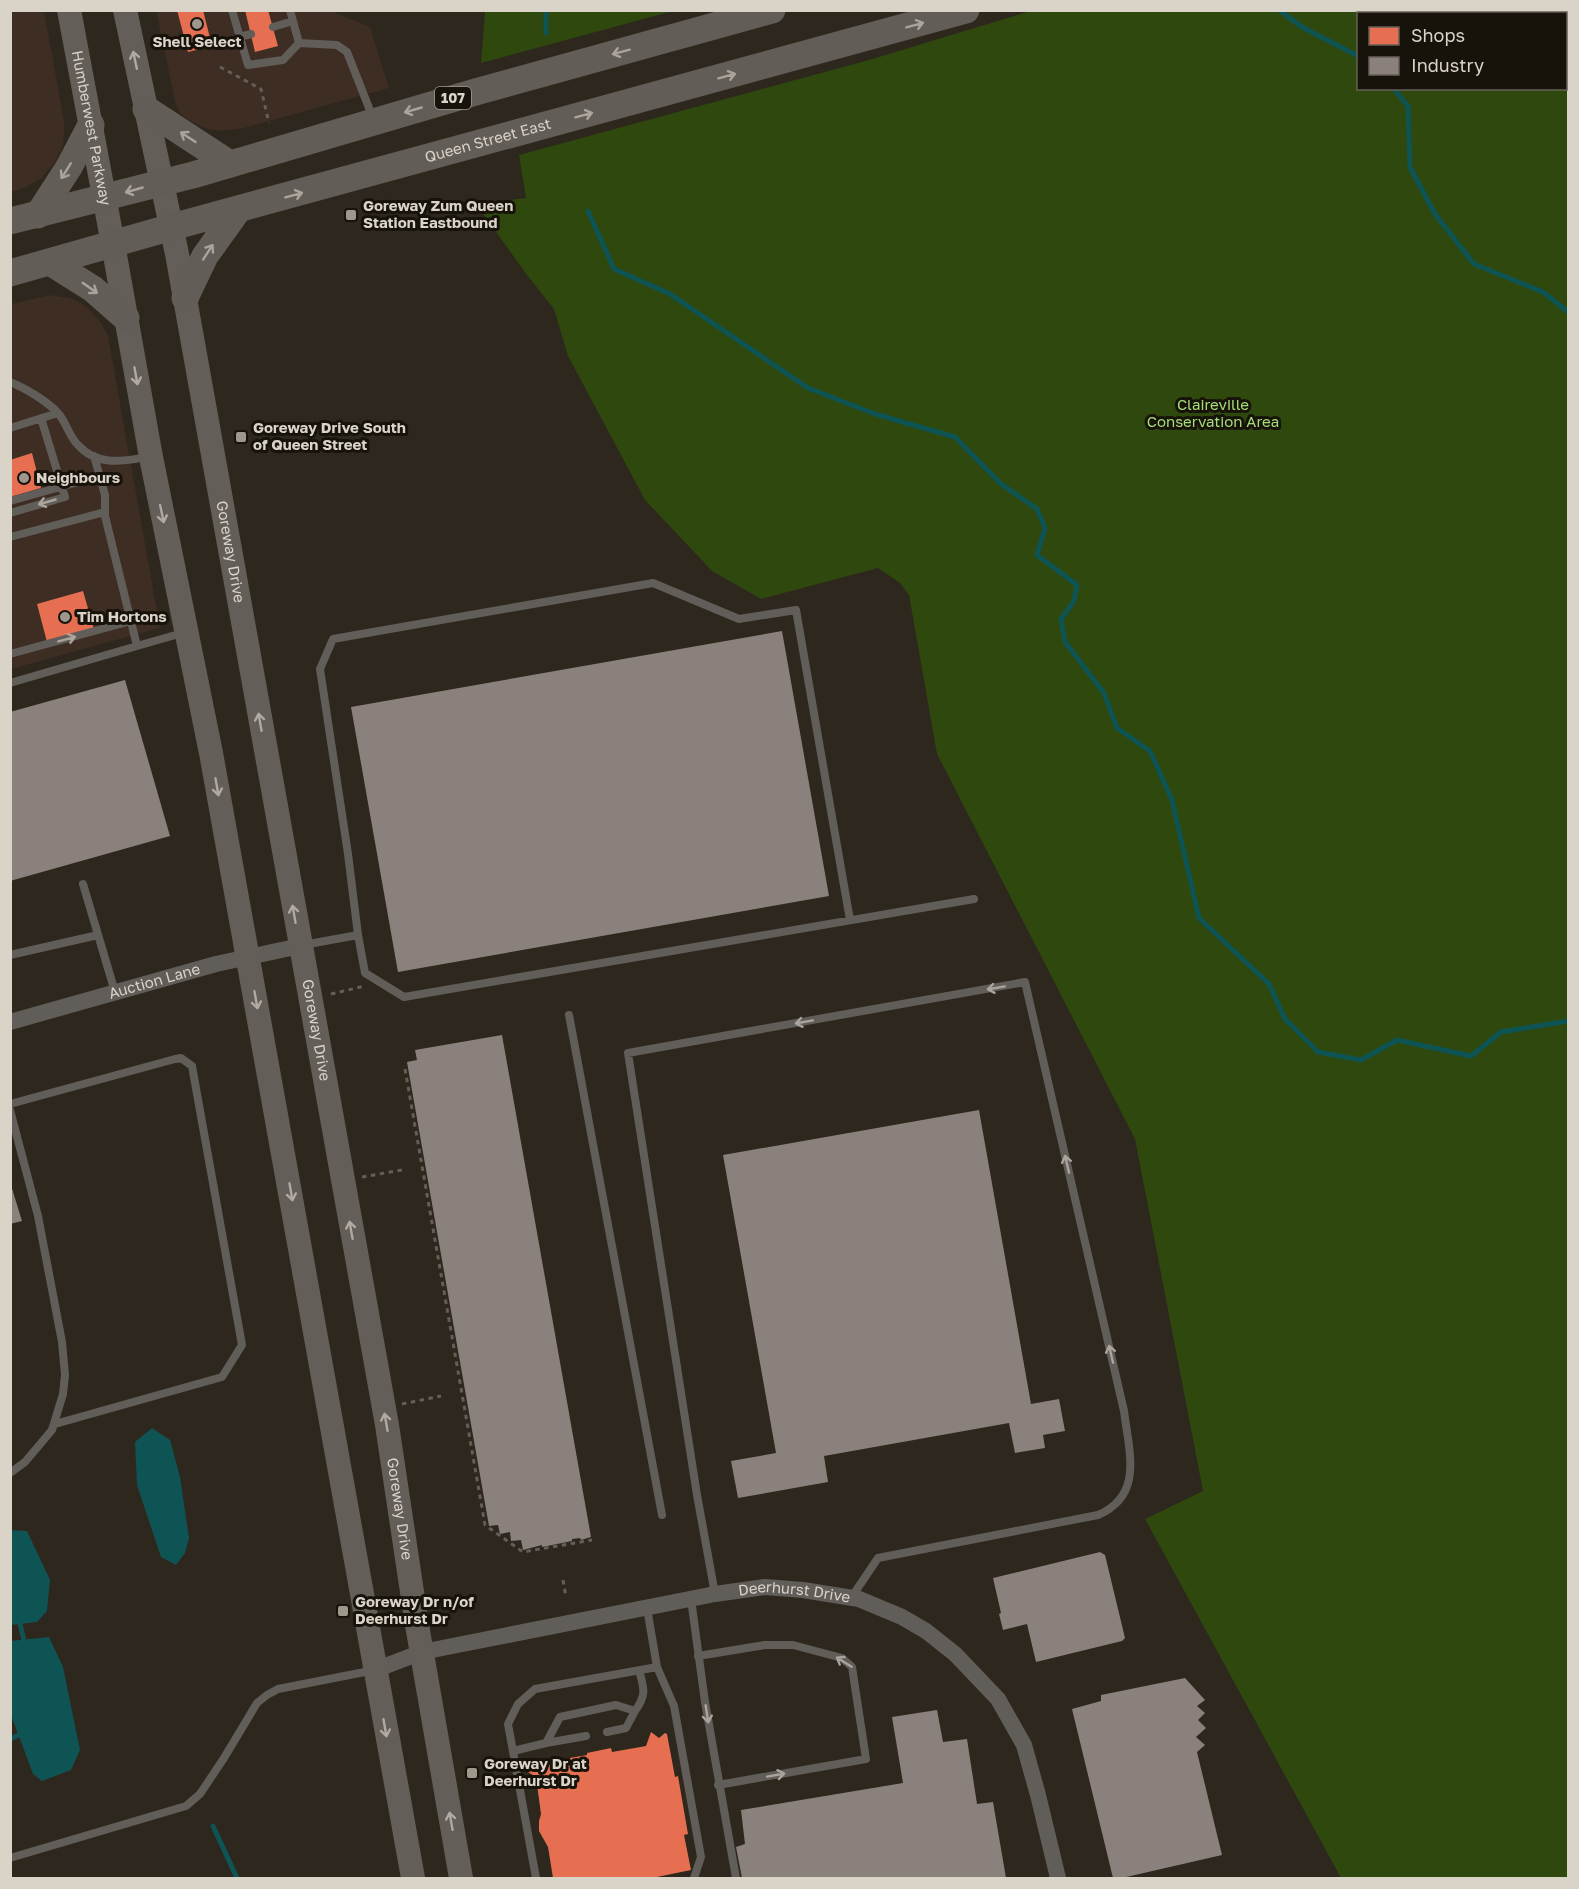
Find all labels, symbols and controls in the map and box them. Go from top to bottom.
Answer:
legend [1357,12,1567,90]
marker: Shell Select [190,17,204,31]
one-way arrow [905,18,924,30]
text: Shops [1411,24,1465,46]
place label: Shell Select [152,32,242,50]
one-way arrow [612,47,631,58]
street label: Humberwest Parkway [69,49,116,207]
one-way arrow [129,51,141,70]
text: Industry [1411,54,1484,76]
one-way arrow [717,70,736,81]
road number: 107 [435,87,471,109]
one-way arrow [404,105,423,116]
one-way arrow [574,109,593,121]
street label: Queen Street East [423,114,553,166]
one-way arrow [180,131,197,143]
one-way arrow [60,162,72,179]
one-way arrow [125,185,144,196]
one-way arrow [284,189,303,200]
place label: Goreway Zum Queen Station Eastbound [363,196,513,231]
marker: Goreway Zum Queen Station Eastbound [344,208,358,222]
one-way arrow [202,244,215,261]
one-way arrow [81,282,97,294]
one-way arrow [131,365,142,385]
park label: Claireville Conservation Area [1147,395,1279,430]
place label: Goreway Drive South of Queen Street [253,418,406,453]
marker: Goreway Drive South of Queen Street [234,430,248,444]
place label: Neighbours [36,468,120,486]
marker: Neighbours [17,471,31,485]
one-way arrow [38,497,57,508]
street label: Goreway Drive [213,499,249,604]
one-way arrow [157,504,168,523]
place label: Tim Hortons [77,607,167,625]
marker: Tim Hortons [58,610,72,624]
one-way arrow [57,632,76,644]
one-way arrow [255,713,266,733]
one-way arrow [212,777,223,797]
one-way arrow [288,905,299,925]
street label: Auction Lane [106,959,202,1002]
street label: Goreway Drive [299,978,335,1083]
one-way arrow [987,982,1006,993]
one-way arrow [251,990,262,1009]
one-way arrow [795,1017,814,1028]
one-way arrow [1060,1155,1072,1174]
one-way arrow [285,1182,296,1201]
one-way arrow [345,1221,356,1241]
one-way arrow [1104,1345,1116,1364]
one-way arrow [380,1413,391,1432]
street label: Goreway Drive [384,1456,417,1561]
street label: Deerhurst Drive [737,1577,852,1606]
place label: Goreway Dr n/of Deerhurst Dr [355,1592,474,1627]
marker: Goreway Dr n/of Deerhurst Dr [336,1604,350,1618]
one-way arrow [836,1655,853,1667]
one-way arrow [702,1703,713,1723]
one-way arrow [380,1717,391,1737]
place label: Goreway Dr at Deerhurst Dr [484,1754,587,1789]
marker: Goreway Dr at Deerhurst Dr [465,1766,479,1780]
one-way arrow [766,1769,785,1780]
one-way arrow [445,1811,456,1831]

